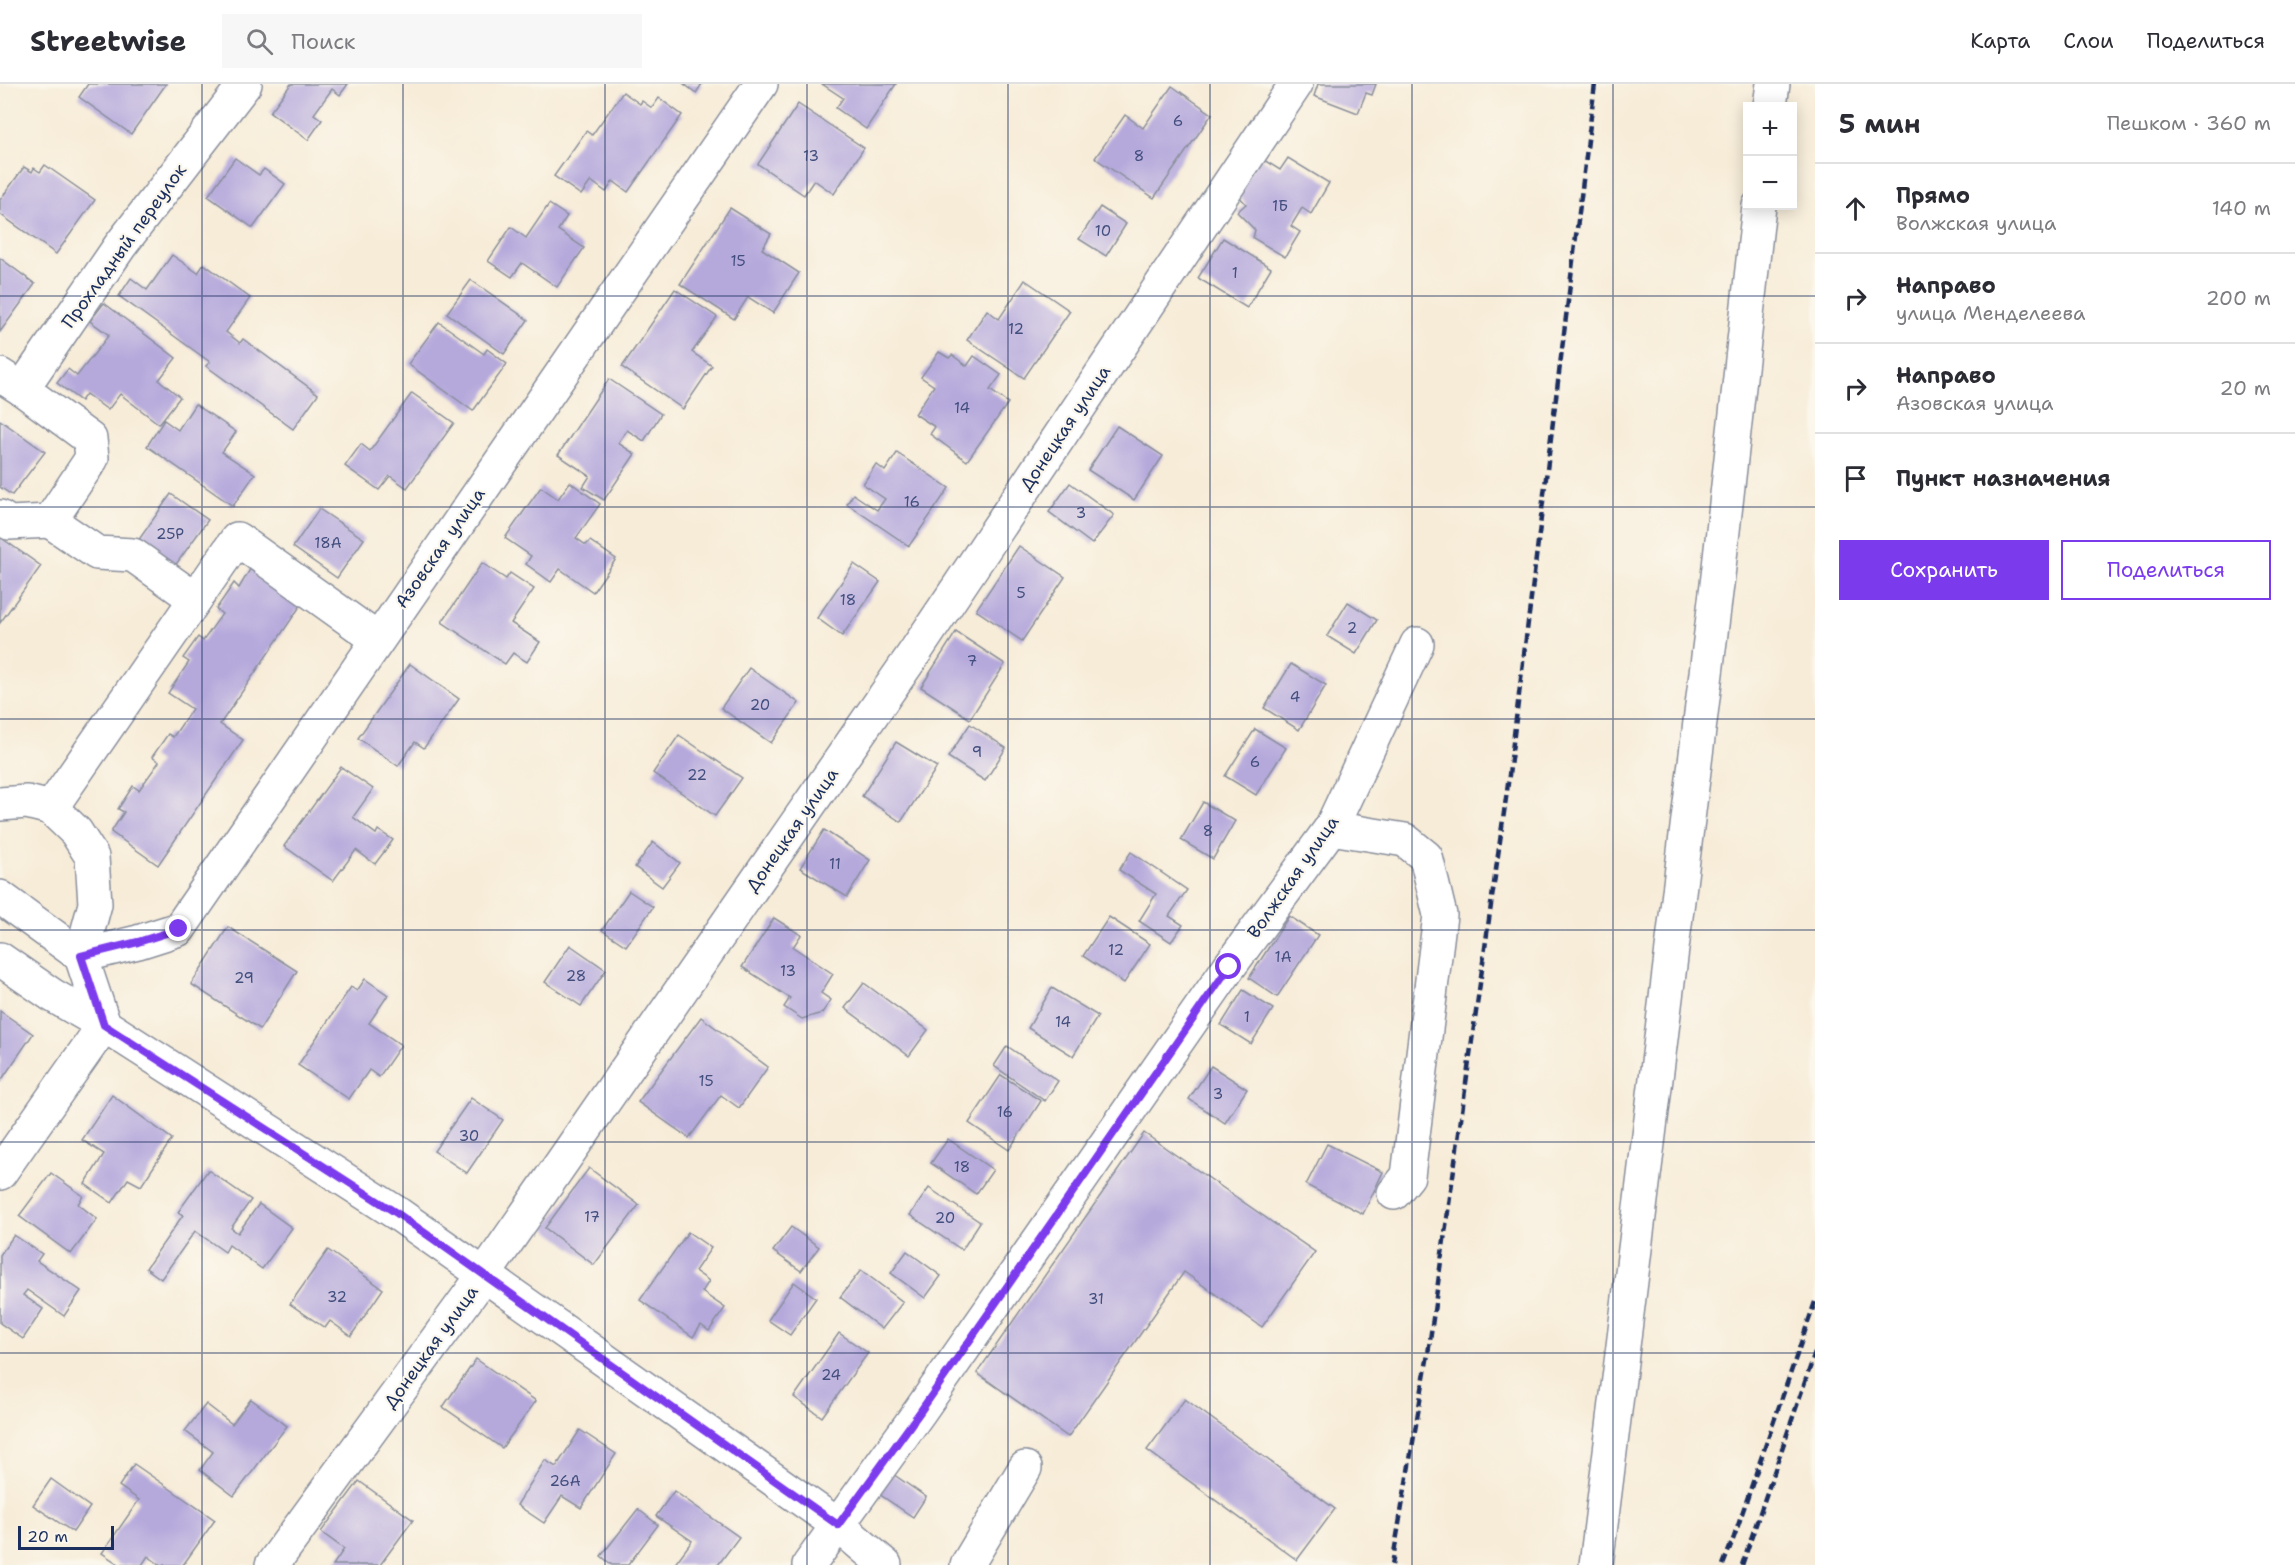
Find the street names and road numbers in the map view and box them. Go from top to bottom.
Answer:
street label: Прохладный переулок [56,159,192,333]
street label: Донецкая улица [1014,361,1116,495]
street label: Азовская улица [390,483,490,613]
street label: Донецкая улица [740,763,844,897]
street label: Волжская улица [1242,811,1344,943]
street label: Донецкая улица [378,1281,484,1413]

